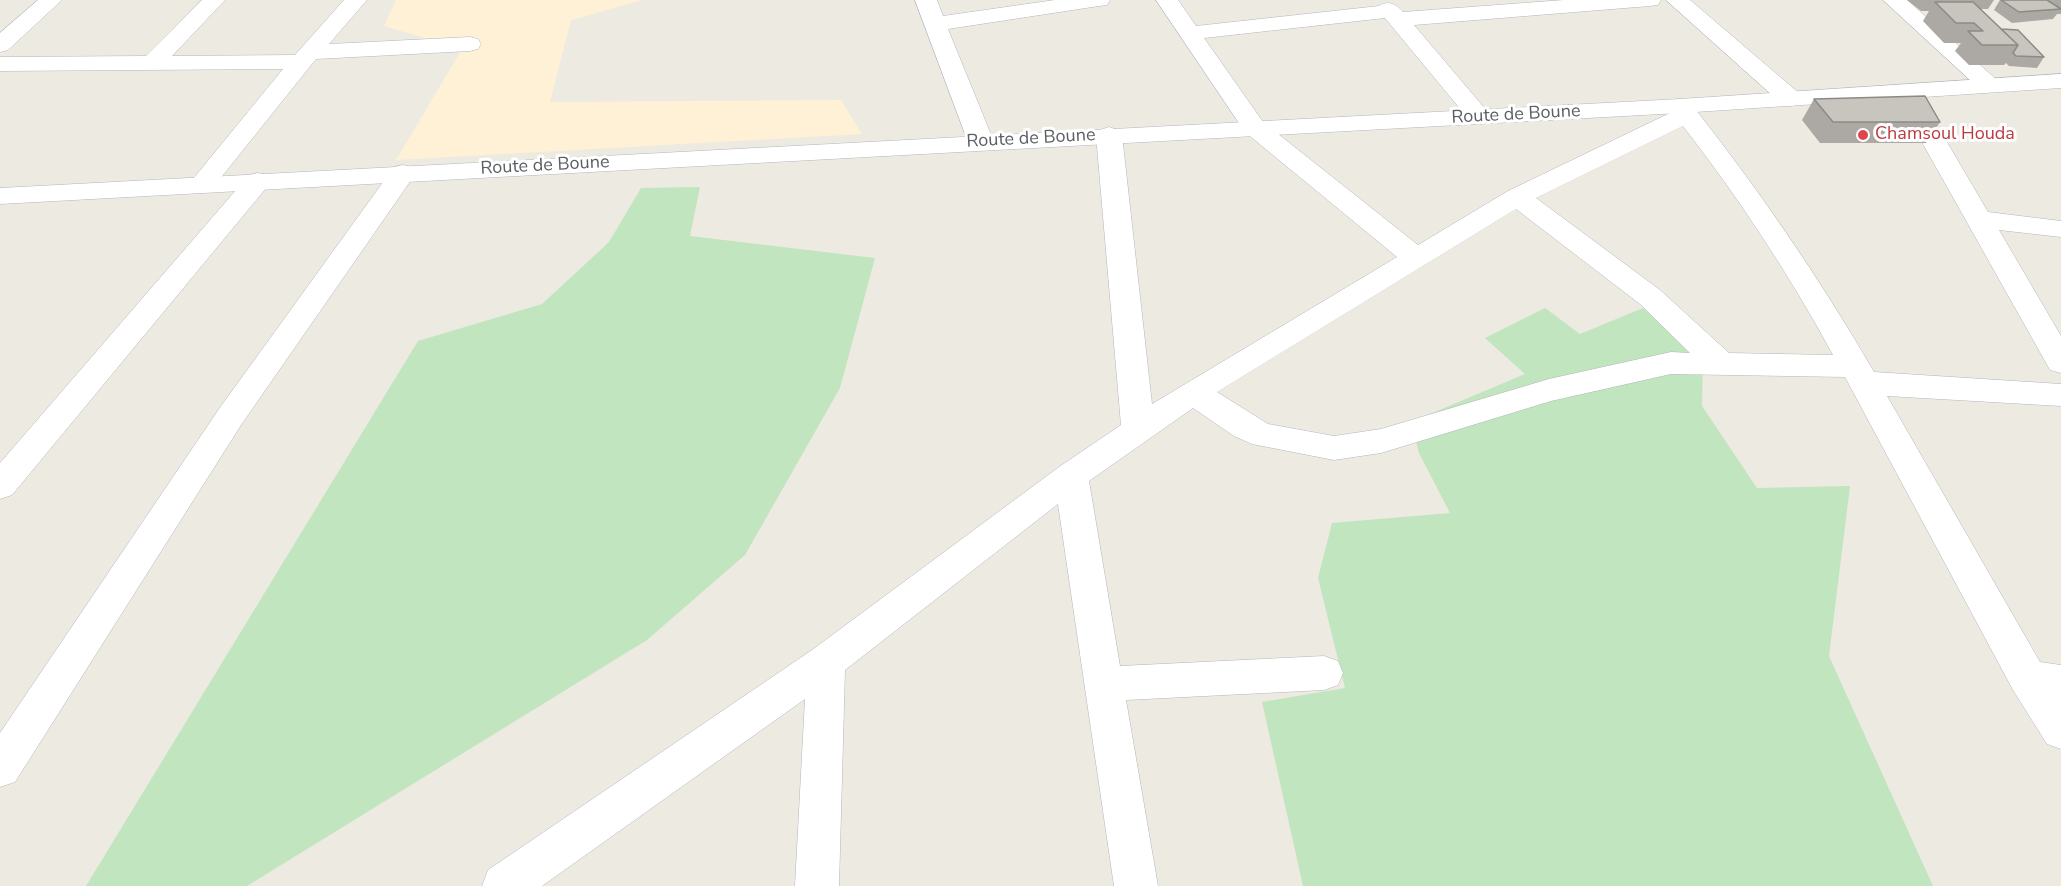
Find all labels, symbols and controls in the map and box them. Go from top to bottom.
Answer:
street label: Route de Boune [1451,101,1581,129]
place label: Chamsoul Houda [1875,124,2015,146]
street label: Route de Boune [966,125,1096,153]
marker: Chamsoul Houda [1856,128,1870,142]
street label: Route de Boune [480,152,610,180]

